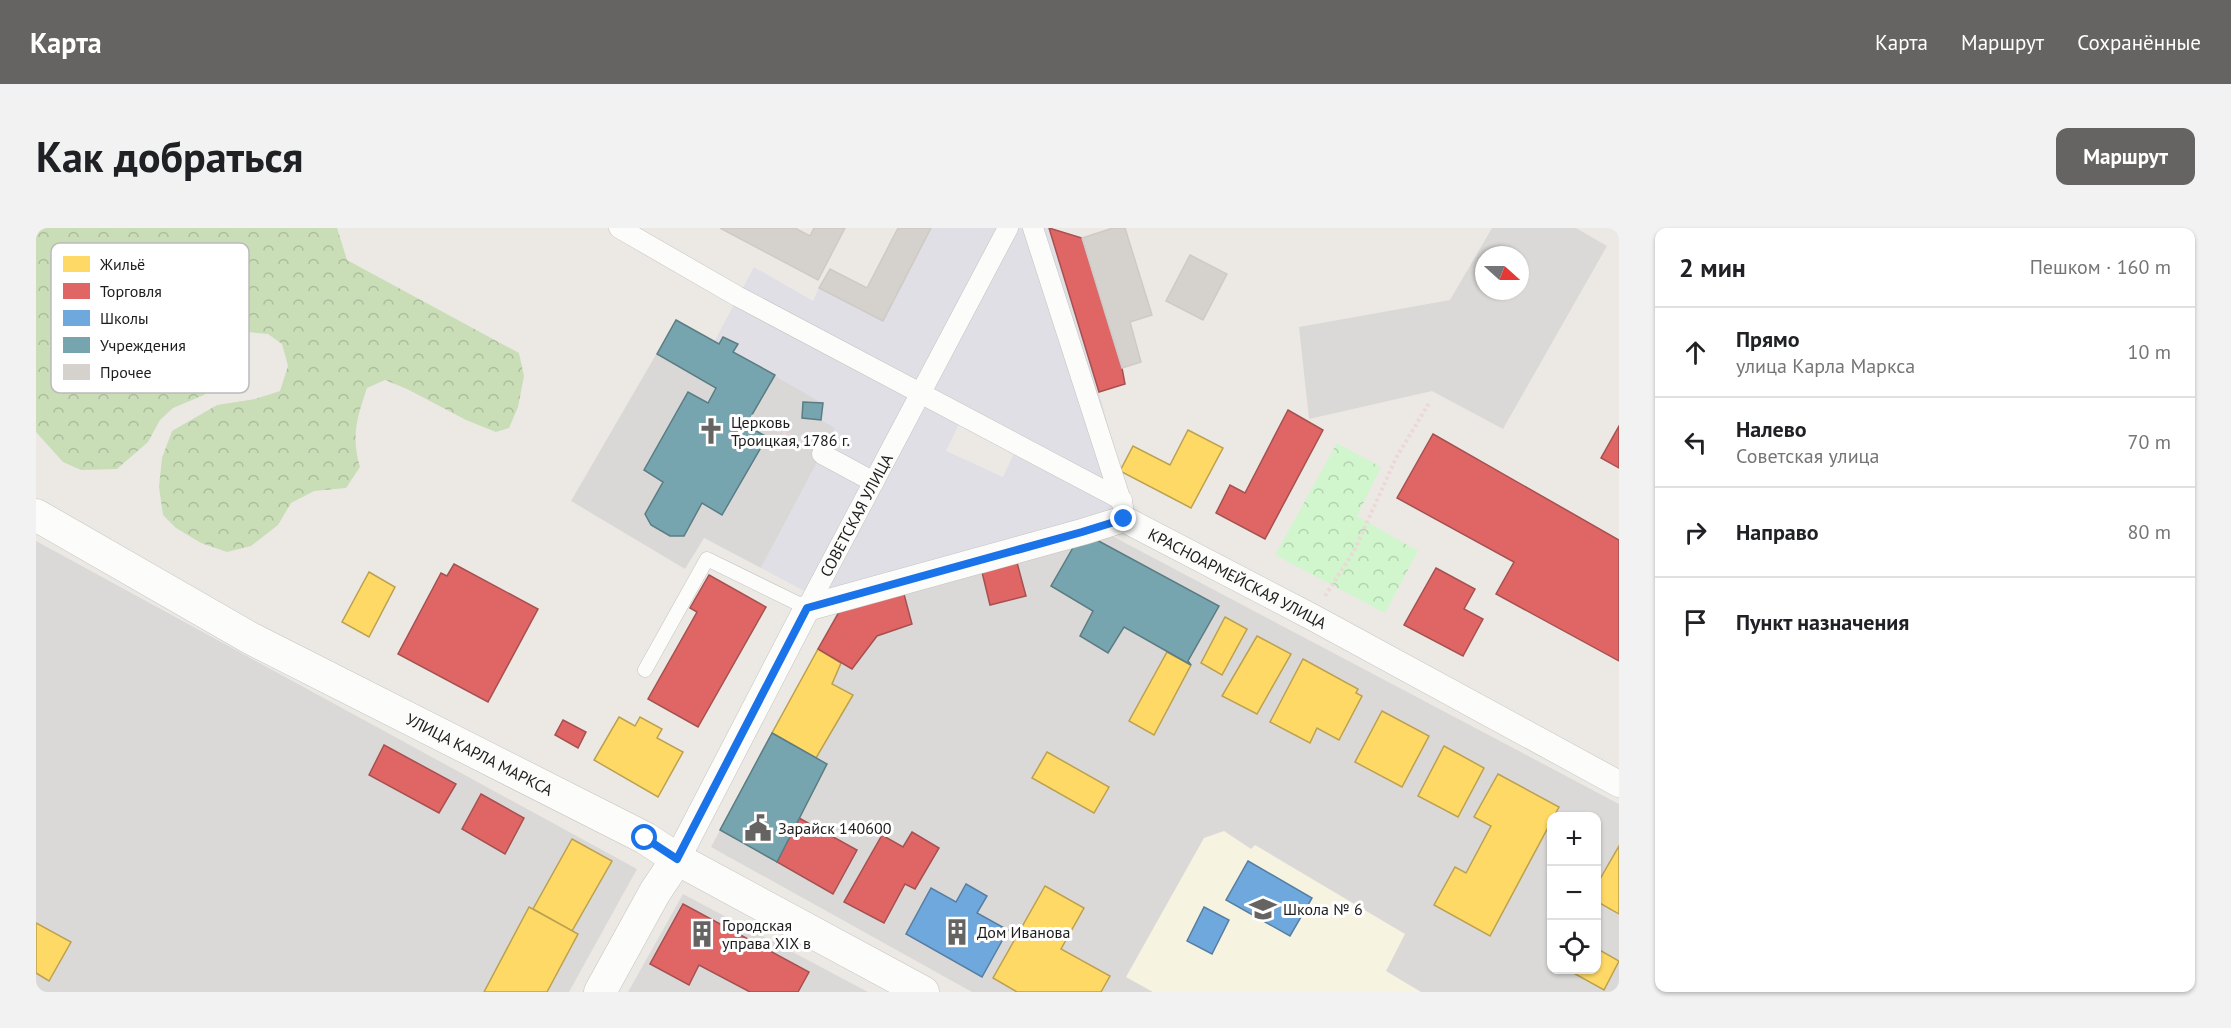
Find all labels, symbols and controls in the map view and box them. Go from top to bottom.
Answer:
text: Карта [30,24,102,61]
text: Карта [1875,29,1928,56]
text: Маршрут [1961,29,2044,56]
text: Сохранённые [2077,29,2201,56]
button: Маршрут [2056,128,2195,185]
text: Как добраться [36,129,303,184]
legend [51,243,249,393]
north arrow [1475,246,1529,300]
text: 2 мин [1679,251,1746,284]
text: Жильё [99,254,145,274]
text: Пешком · 160 m [2030,254,2171,280]
text: Торговля [100,281,162,301]
text: Школы [100,308,149,328]
text: Прямо [1736,325,1799,353]
text: Учреждения [100,335,186,355]
icon: ahead [1679,336,1712,369]
text: 10 m [2128,339,2171,365]
text: улица Карла Маркса [1736,353,1915,379]
text: Прочее [100,362,152,382]
place label: Церковь Троицкая, 1786 г. [731,412,850,450]
text: Налево [1736,415,1807,443]
church icon: Церковь Троицкая, 1786 г. [696,416,726,446]
icon: left [1679,426,1712,459]
text: 70 m [2128,429,2171,455]
text: Советская улица [1736,443,1879,469]
street label: СОВЕТСКАЯ УЛИЦА [815,450,897,580]
route end [1110,505,1136,531]
icon: right [1679,516,1712,549]
text: Направо [1736,518,1819,546]
text: 80 m [2128,519,2171,545]
street label: КРАСНОАРМЕЙСКАЯ УЛИЦА [1145,523,1331,633]
icon: arrive [1679,606,1712,639]
text: Пункт назначения [1736,608,1909,636]
street label: УЛИЦА КАРЛА МАРКСА [403,709,557,800]
map controls [1547,812,1601,974]
button: + [1547,812,1601,866]
public building icon: Зарайск 140600 [743,813,773,843]
place label: Зарайск 140600 [778,818,892,838]
route start [631,824,657,850]
button: − [1547,866,1601,920]
school or university icon: Школа № 6 [1248,894,1278,924]
place label: Школа № 6 [1283,899,1363,919]
place label: Городская управа XIX в [722,915,811,953]
building icon: Дом Иванова [942,917,972,947]
building icon: Городская управа XIX в [687,919,717,949]
button: locate [1547,920,1601,974]
place label: Дом Иванова [977,922,1070,942]

